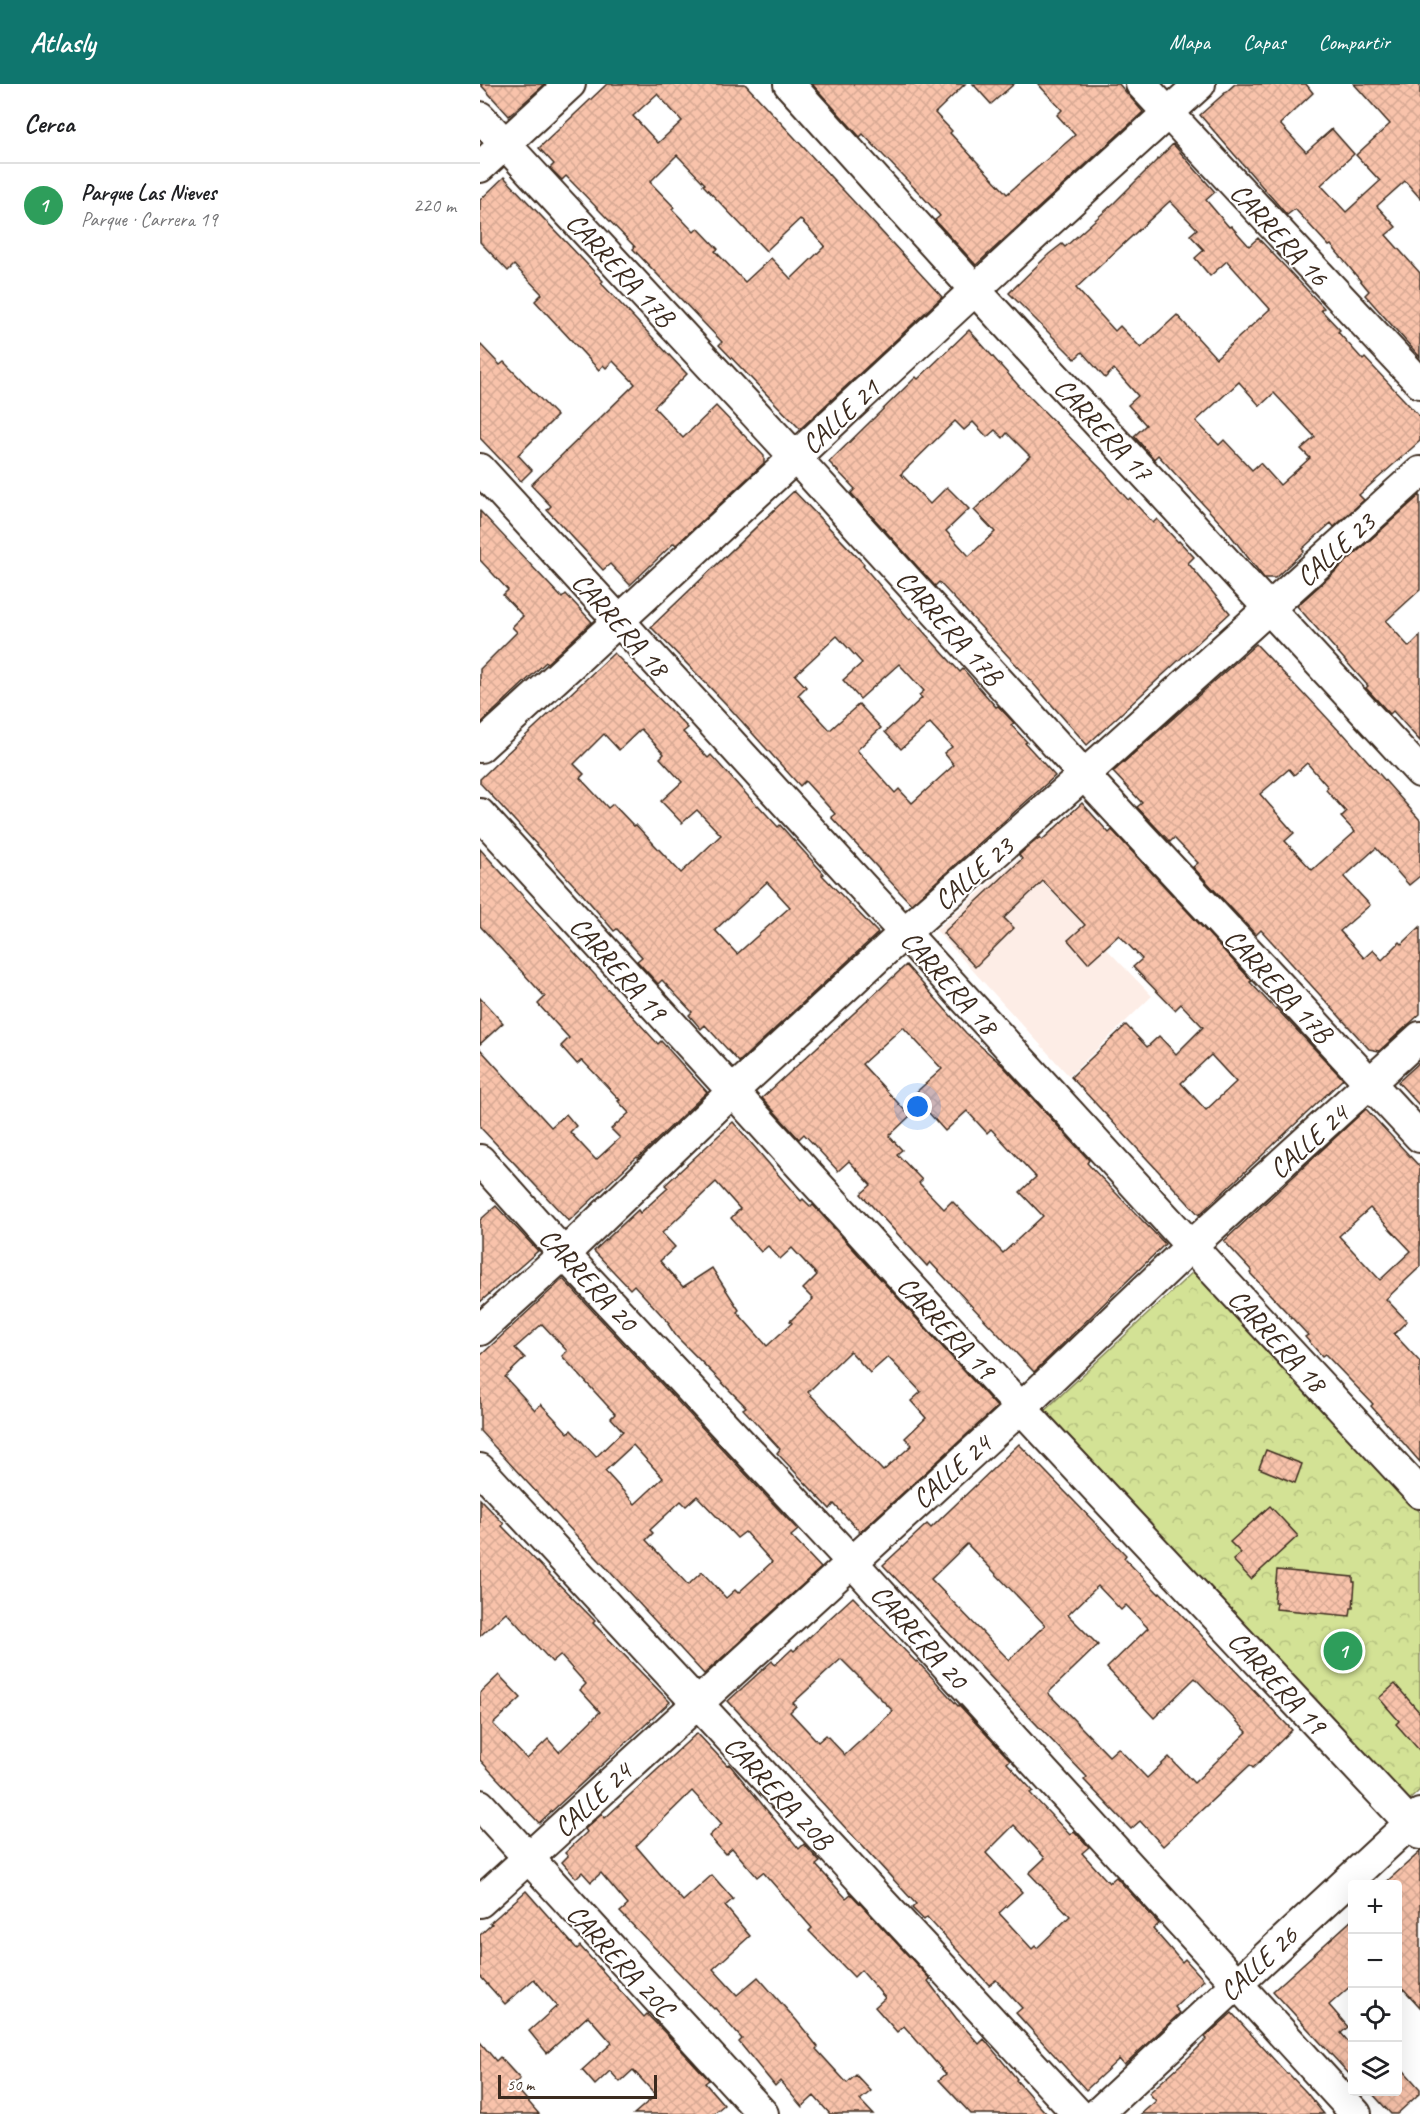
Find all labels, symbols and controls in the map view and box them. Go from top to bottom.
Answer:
text: Atlasly [30,25,95,60]
text: Mapa [1169,29,1210,55]
text: Capas [1243,29,1286,55]
text: Compartir [1319,29,1390,55]
text: Cerca [24,107,74,140]
street label: CARRERA 16 [1223,175,1337,294]
text: Parque Las Nieves [81,179,216,207]
text: 1 [39,193,48,218]
text: 220 m [413,193,456,218]
street label: CARRERA 17B [559,205,684,336]
text: Parque · Carrera 19 [81,207,218,232]
street label: CALLE 21 [794,370,888,461]
street label: CARRERA 17 [1047,370,1161,489]
street label: CALLE 23 [1288,503,1384,594]
street label: CARRERA 17B [889,562,1012,694]
street label: CARRERA 18 [564,565,678,686]
street label: CALLE 23 [926,828,1022,918]
street label: CARRERA 19 [562,909,676,1030]
street label: CARRERA 17B [1217,921,1342,1052]
street label: CARRERA 18 [893,923,1007,1044]
your location [903,1092,932,1121]
street label: CALLE 24 [1261,1095,1357,1186]
street label: CARRERA 20 [532,1220,647,1340]
street label: CARRERA 19 [890,1268,1005,1388]
street label: CARRERA 18 [1221,1281,1336,1401]
street label: CALLE 24 [904,1425,1000,1516]
street label: CARRERA 20 [863,1577,977,1698]
street label: CARRERA 19 [1221,1623,1336,1743]
pin: 1 [1324,1628,1362,1674]
street label: CARRERA 20B [717,1728,842,1859]
street label: CALLE 24 [546,1753,641,1844]
map controls [1348,1880,1402,2096]
button: + [1348,1880,1402,1934]
street label: CARRERA 20C [559,1896,684,2026]
street label: CALLE 26 [1212,1917,1306,2008]
button: − [1348,1934,1402,1988]
button: locate [1348,1988,1402,2042]
button: layers [1348,2042,1402,2096]
scale bar [498,2072,657,2100]
text: 50 m [507,2075,534,2095]

